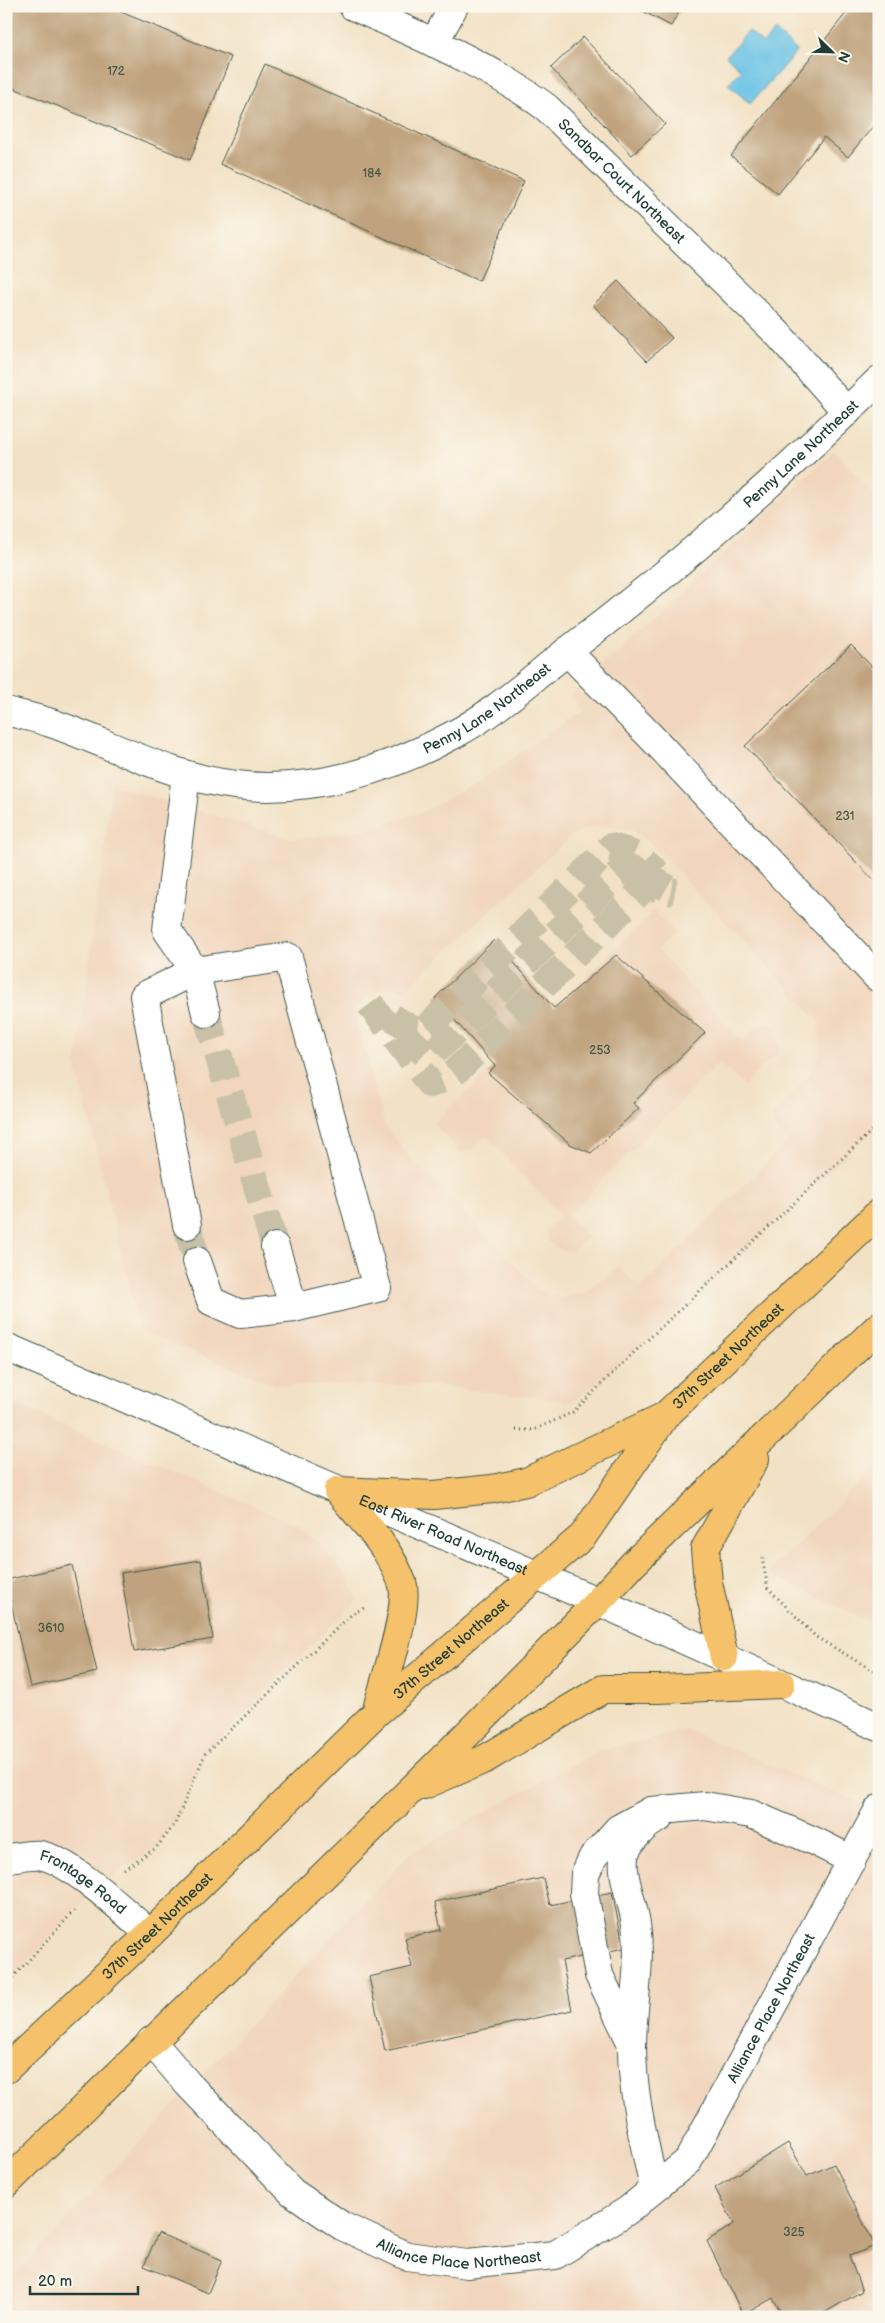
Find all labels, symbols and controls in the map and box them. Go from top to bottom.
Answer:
north arrow [808,28,858,78]
text: N [834,49,853,65]
house number: 172 [107,64,125,79]
street label: Sandbar Court Northeast [554,115,689,248]
house number: 184 [363,166,382,181]
street label: Penny Lane Northeast [739,396,863,513]
street label: Penny Lane Northeast [420,659,555,759]
house number: 231 [836,809,854,824]
house number: 253 [589,1043,611,1058]
street label: 37th Street Northeast [669,1299,788,1414]
street label: East River Road Northeast [356,1491,531,1580]
street label: 37th Street Northeast [389,1594,513,1704]
house number: 3610 [38,1621,64,1636]
street label: Frontage Road [37,1846,130,1919]
street label: 37th Street Northeast [98,1869,217,1984]
street label: Alliance Place Northeast [723,1930,820,2086]
house number: 325 [783,2225,805,2240]
street label: Alliance Place Northeast [373,2234,542,2274]
scale bar [30,2263,138,2295]
text: 20 m [38,2272,72,2291]

